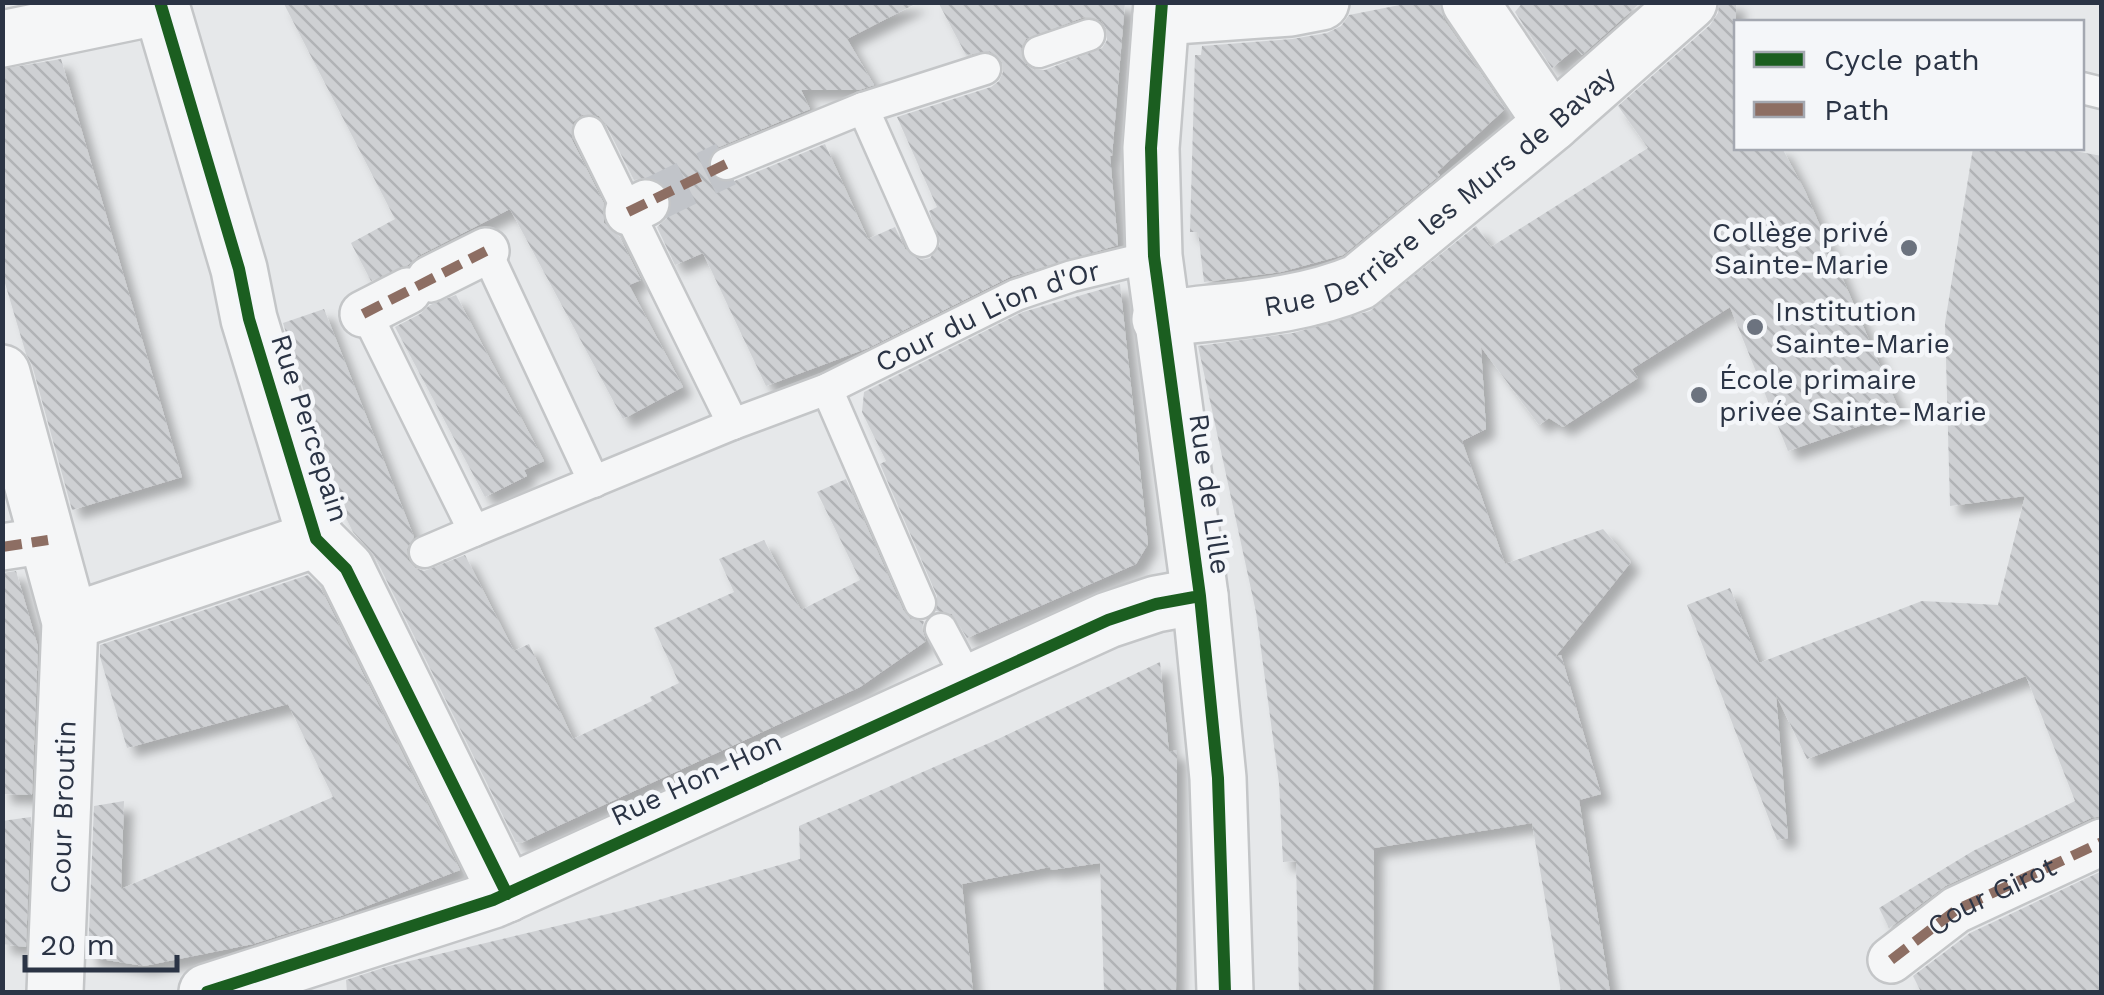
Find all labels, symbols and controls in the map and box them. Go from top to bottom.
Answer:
legend [1734,20,2084,150]
text: Cycle path [1824,42,1980,77]
street label: Rue Derrière les Murs de Bavay [1261,59,1622,323]
text: Path [1824,92,1890,127]
place label: Collège privé Sainte-Marie [1712,216,1889,281]
marker: Collège privé Sainte-Marie [1898,237,1920,259]
street label: Cour du Lion d'Or [870,253,1103,379]
place label: Institution Sainte-Marie [1775,295,1950,360]
marker: Institution Sainte-Marie [1744,316,1766,338]
street label: Rue Percepain [264,330,356,526]
place label: École primaire privée Sainte-Marie [1719,363,1987,428]
marker: École primaire privée Sainte-Marie [1688,384,1710,406]
street label: Rue de Lille [1182,411,1238,577]
street label: Cour Broutin [43,720,83,894]
street label: Rue Hon-Hon [605,725,787,833]
street label: Cour Girot [1920,849,2061,943]
scale bar [25,910,178,972]
text: 20 m [40,927,115,962]

